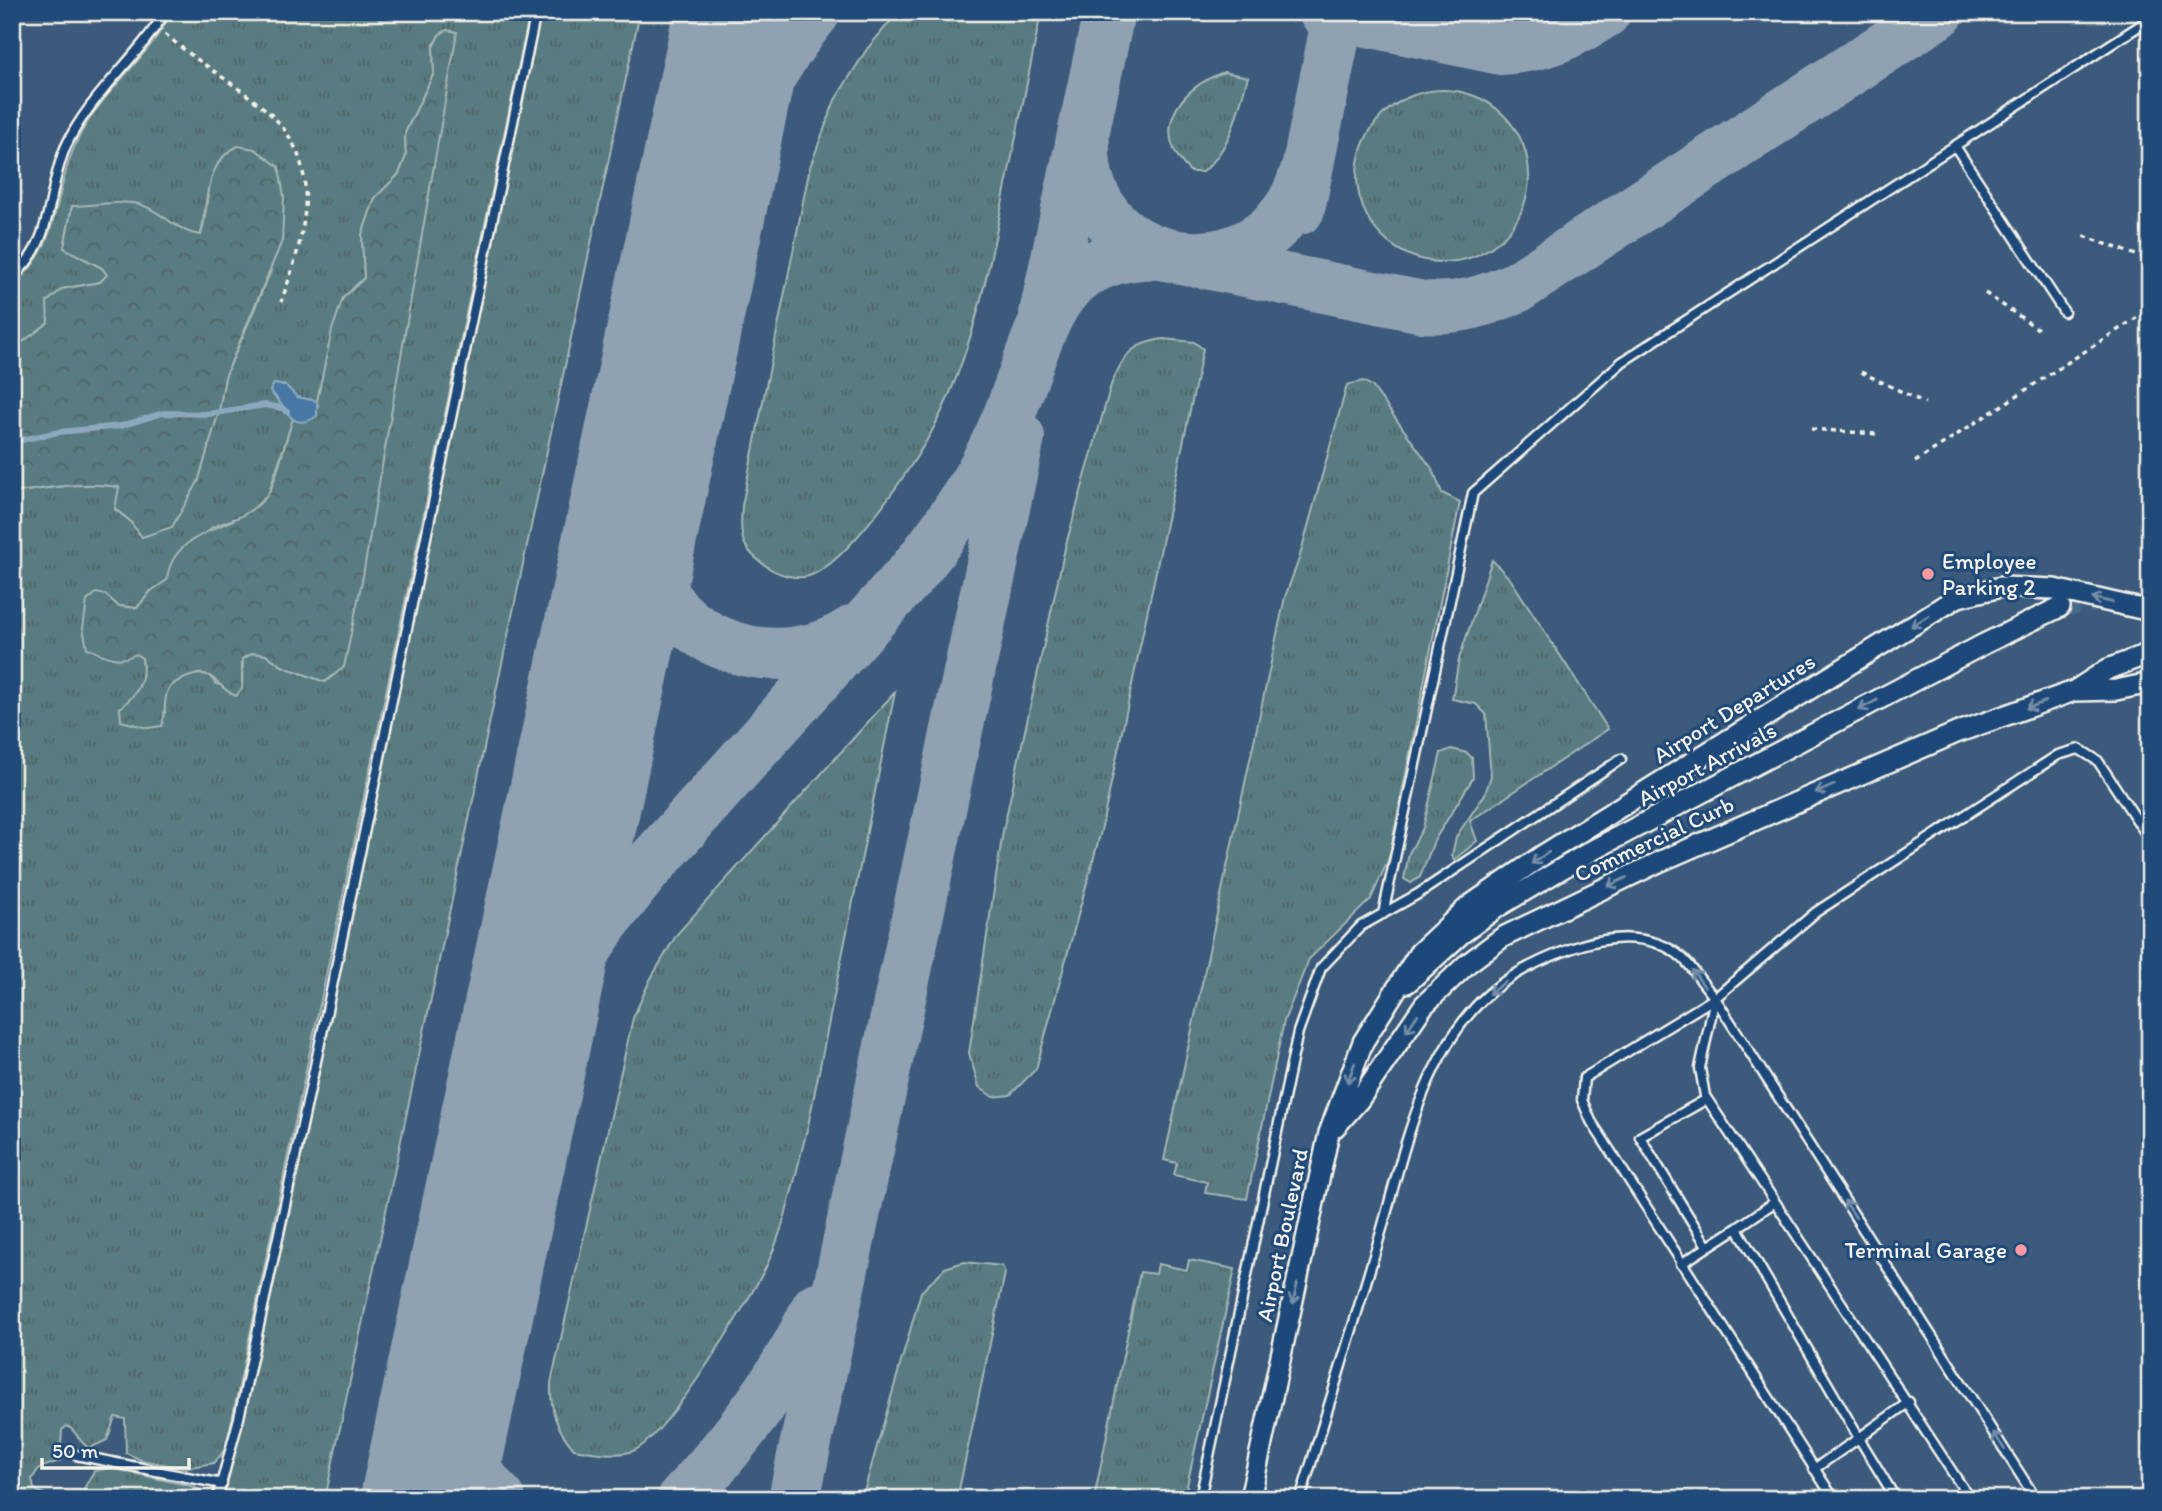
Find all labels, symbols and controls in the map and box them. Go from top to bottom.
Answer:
place label: Employee Parking 2 [1942,547,2036,601]
marker: Employee Parking 2 [1920,566,1936,582]
one-way arrow [2091,593,2114,606]
one-way arrow [1910,614,1930,628]
street label: Airport Departures [1648,647,1820,769]
one-way arrow [1859,699,1879,713]
one-way arrow [2025,699,2047,712]
street label: Airport Arrivals [1633,716,1781,812]
one-way arrow [1814,783,1836,796]
street label: Commercial Curb [1570,790,1738,888]
one-way arrow [1530,851,1550,865]
one-way arrow [1607,876,1628,889]
one-way arrow [1691,969,1706,988]
one-way arrow [1488,981,1507,996]
one-way arrow [1405,1013,1419,1032]
one-way arrow [1344,1062,1356,1084]
street label: Airport Boulevard [1250,1146,1314,1324]
one-way arrow [1843,1199,1857,1219]
place label: Terminal Garage [1844,1236,2007,1264]
marker: Terminal Garage [2013,1242,2029,1258]
one-way arrow [1288,1282,1301,1304]
scale bar [42,1427,189,1471]
one-way arrow [1992,1432,2006,1452]
text: 50 m [52,1438,99,1463]

